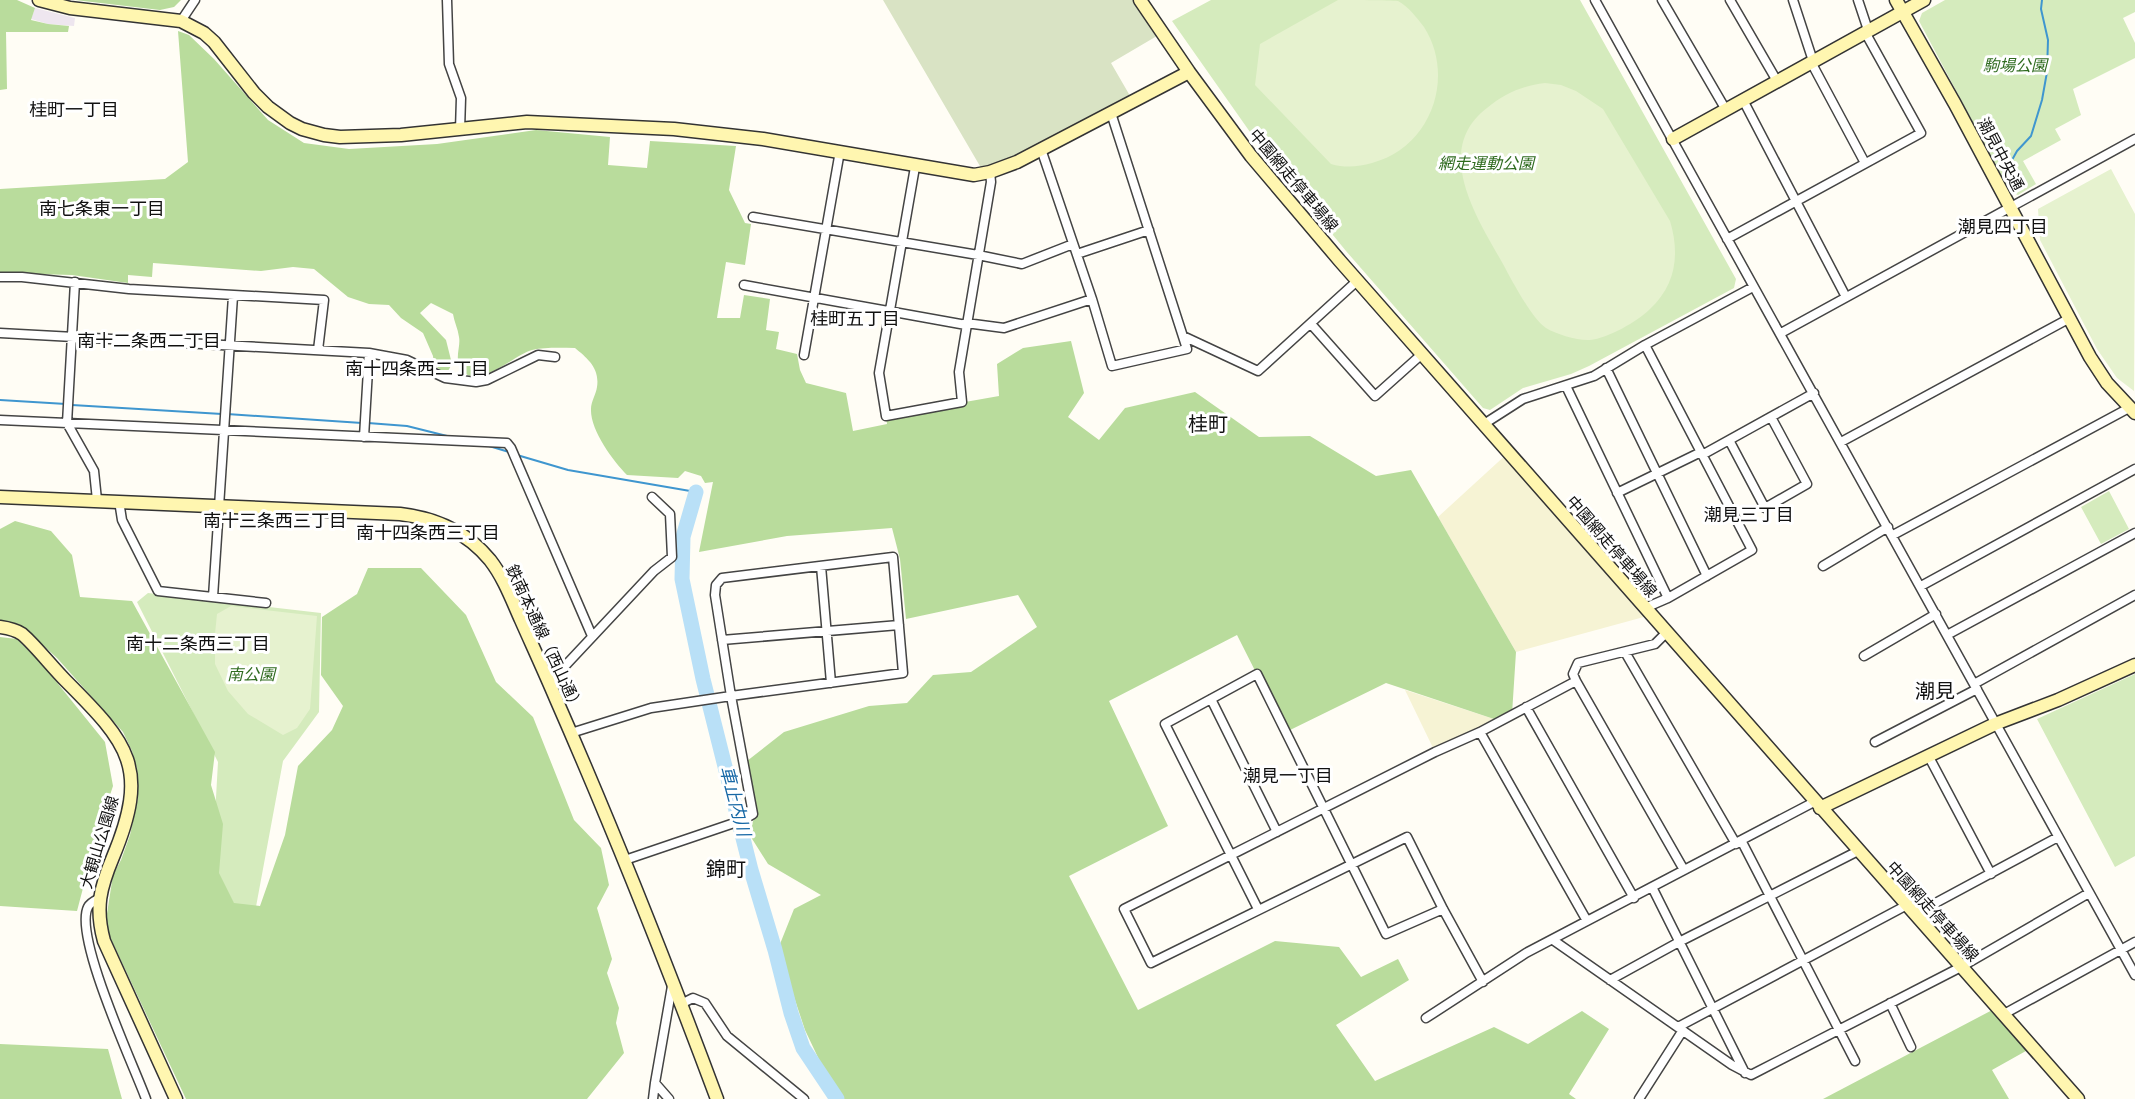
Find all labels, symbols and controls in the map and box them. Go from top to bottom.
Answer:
park label: 駒場公園 [1983,55,2049,75]
district label: 桂町一丁目 [29,98,119,121]
street label: 潮見中央通 [1973,114,2029,194]
street label: 中園網走停車場線 [1245,125,1343,235]
park label: 網走運動公園 [1438,153,1536,173]
district label: 南七条東一丁目 [39,197,165,220]
district label: 潮見四丁目 [1958,215,2048,238]
district label: 桂町五丁目 [810,307,900,330]
district label: 南十二条西二丁目 [77,329,221,352]
district label: 南十四条西二丁目 [345,357,489,380]
district label: 桂町 [1188,411,1228,436]
street label: 中園網走停車場線 [1562,491,1662,601]
district label: 潮見三丁目 [1704,503,1794,526]
district label: 南十三条西三丁目 [203,509,347,532]
district label: 南十四条西三丁目 [356,521,500,544]
street label: 鉄南本通線（西山通） [502,561,588,715]
district label: 南十二条西三丁目 [126,632,270,655]
park label: 南公園 [227,664,277,684]
district label: 潮見 [1915,678,1955,703]
water label: 車止内川 [715,763,756,841]
district label: 潮見一丁目 [1243,764,1333,787]
street label: 大観山公園線 [75,793,123,891]
district label: 錦町 [706,856,746,881]
street label: 中園網走停車場線 [1883,857,1983,965]

